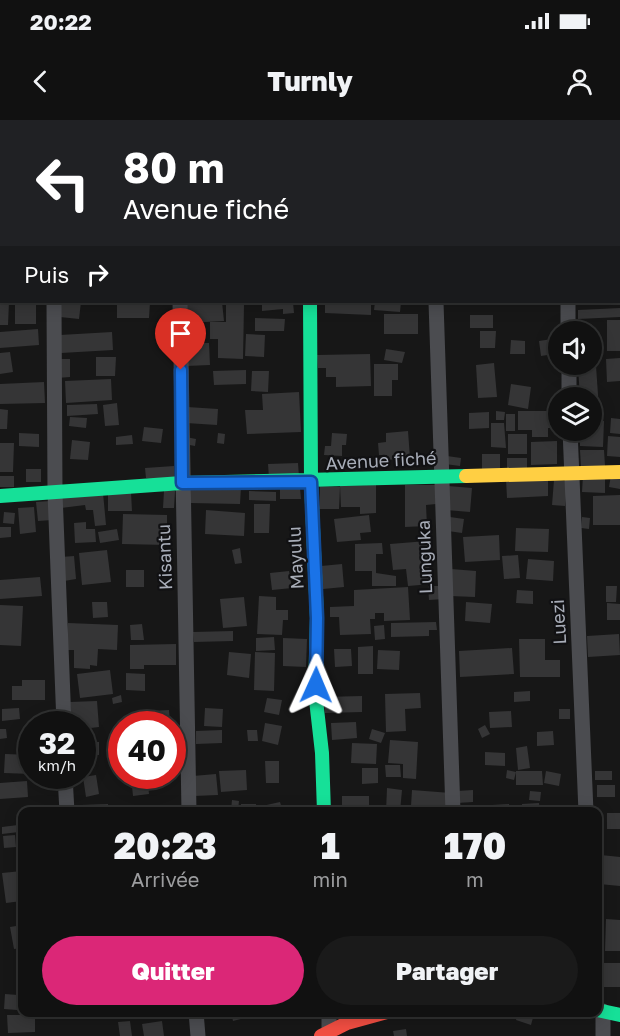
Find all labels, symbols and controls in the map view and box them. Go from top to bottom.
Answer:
text: 20:22 [30,8,92,35]
icon: back [24,65,57,98]
text: Turnly [267,65,353,97]
icon: person [563,65,596,98]
text: 80 m [123,142,224,192]
icon: left [24,144,102,222]
text: Avenue fiché [123,193,289,225]
icon: right [81,258,114,291]
text: Puis [24,261,69,288]
pin [155,308,206,370]
icon: arrive [164,317,197,350]
map controls [548,321,602,441]
button: sound [548,321,602,375]
button: layers [548,387,602,441]
street label: Avenue fiché [325,446,437,474]
street label: Lunguka [412,520,436,594]
street label: Kisantu [152,524,176,590]
street label: Mayulu [282,526,308,590]
street label: Luezi [546,599,570,645]
position arrow [284,653,348,717]
speed limit sign: 40 [108,711,186,789]
text: 32 [39,725,75,761]
text: km/h [38,756,76,774]
text: 20:23 [114,824,217,867]
text: 1 [321,824,340,867]
text: 170 [444,824,506,867]
text: Arrivée [131,867,199,891]
text: min [313,867,348,891]
text: m [466,867,484,891]
button: Quitter [42,936,304,1005]
button: Partager [316,936,578,1005]

